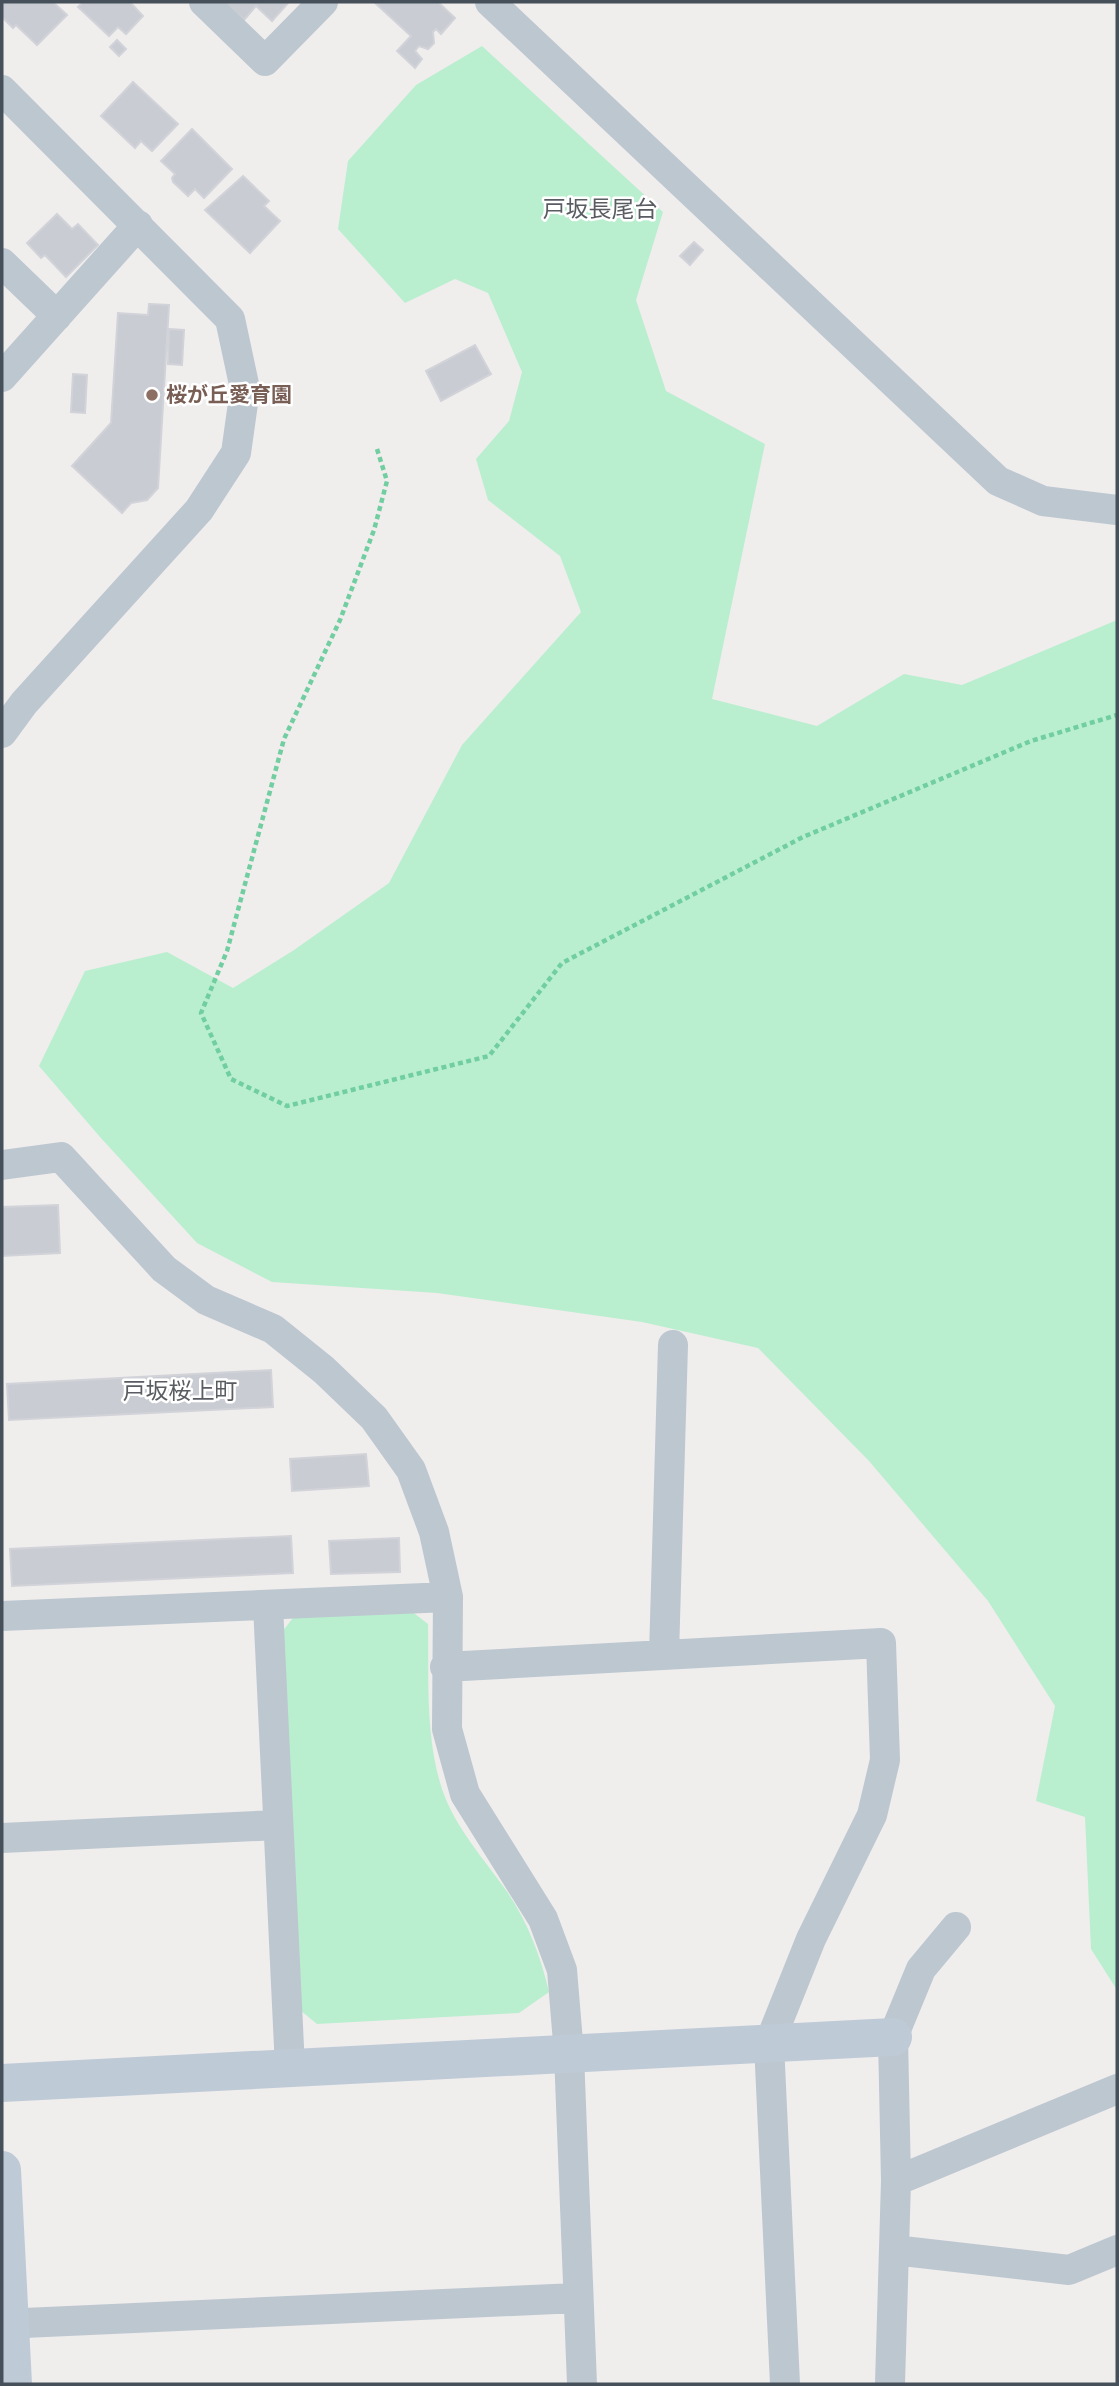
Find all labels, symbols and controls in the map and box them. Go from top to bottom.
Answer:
district label: 戸坂長尾台 [543,196,658,222]
place label: 桜が丘愛育園 [166,382,292,406]
marker: 桜が丘愛育園 [144,387,160,403]
district label: 戸坂桜上町 [123,1378,238,1404]

